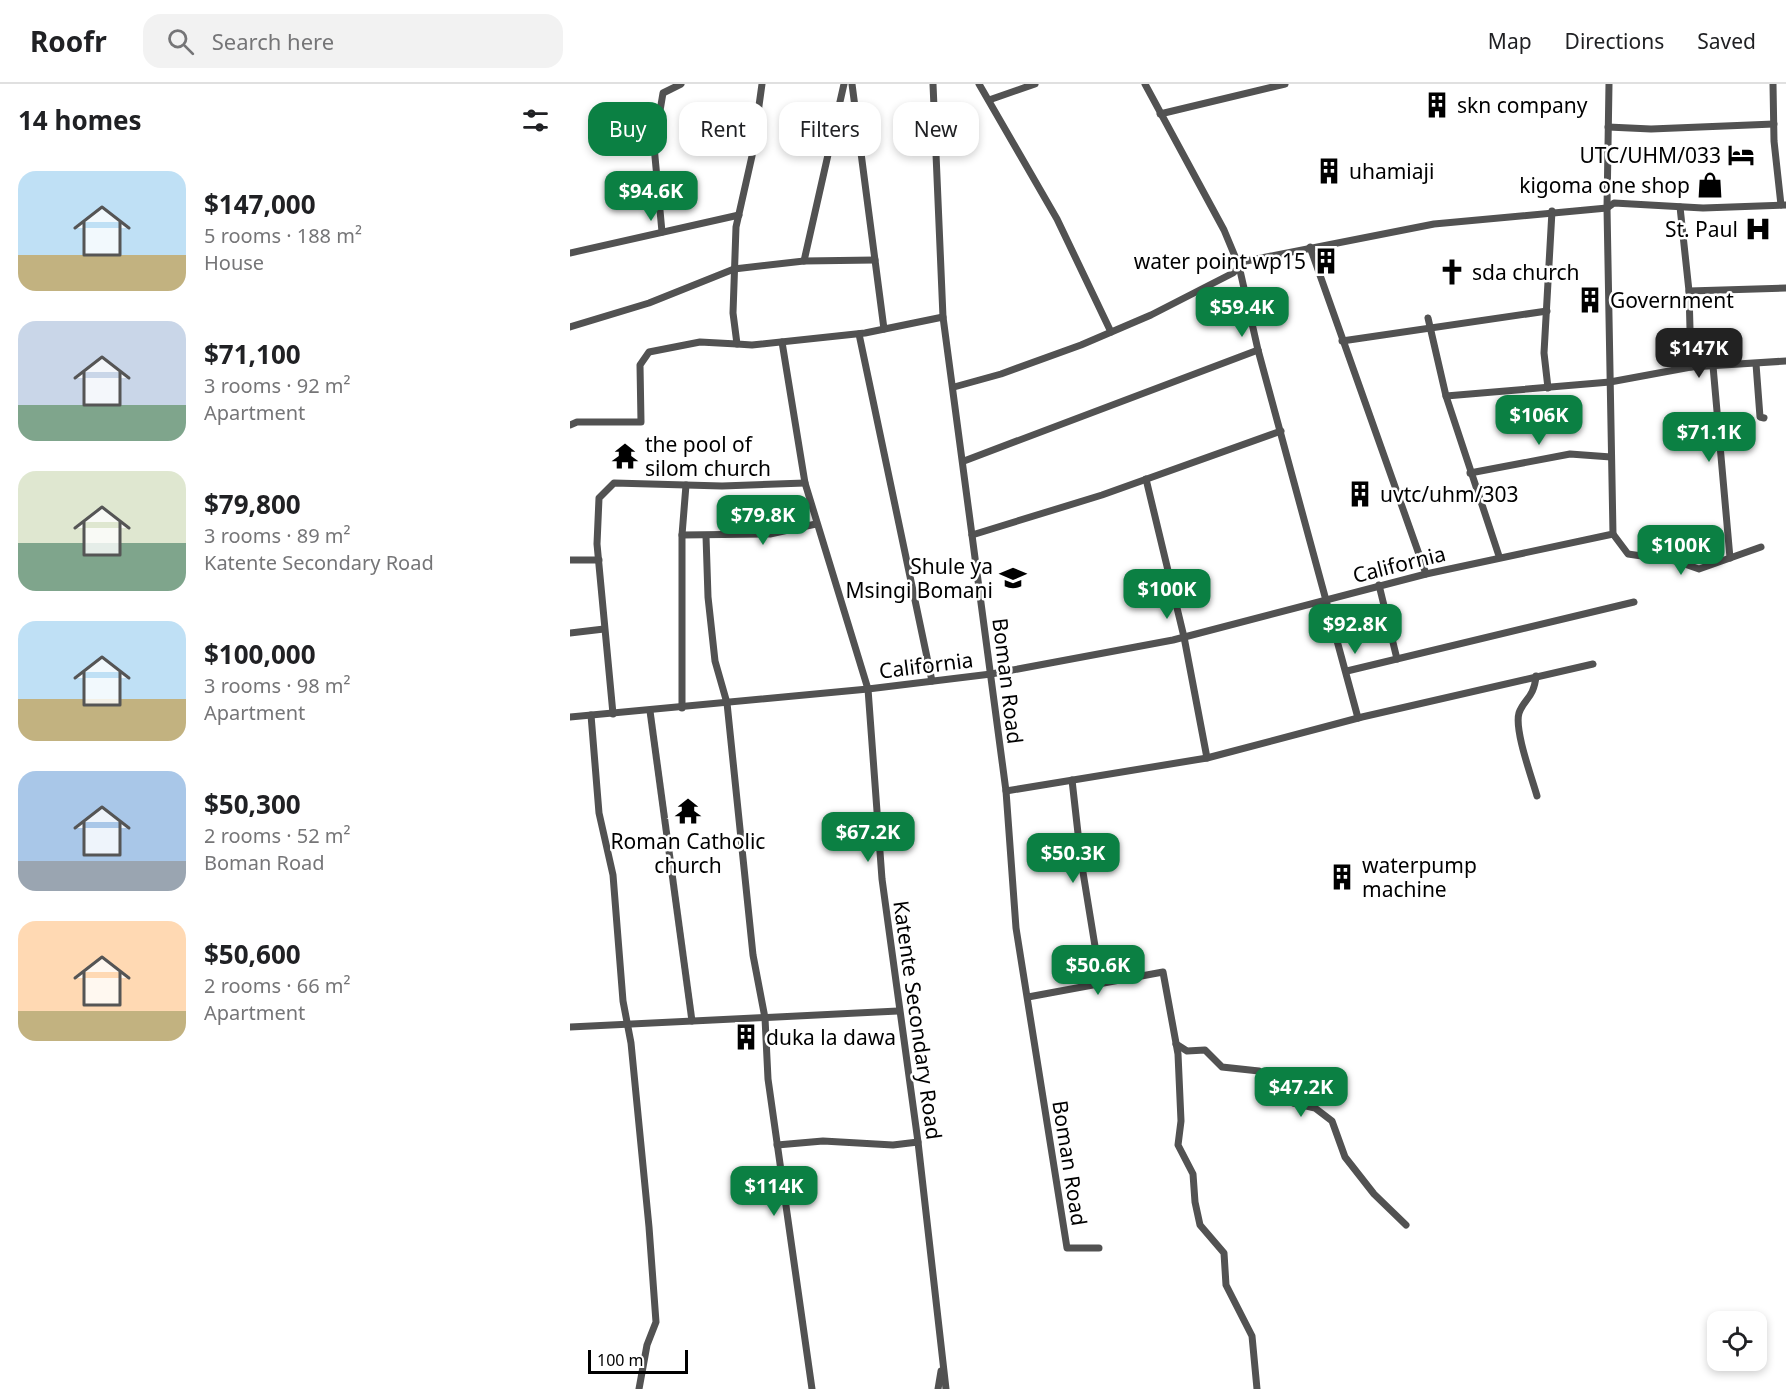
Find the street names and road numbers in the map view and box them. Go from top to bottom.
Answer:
street label: California [1350,539,1448,589]
street label: Boman Road [986,616,1030,746]
street label: California [877,645,975,685]
street label: Katente Secondary Road [887,899,949,1141]
street label: Boman Road [1046,1098,1094,1228]

